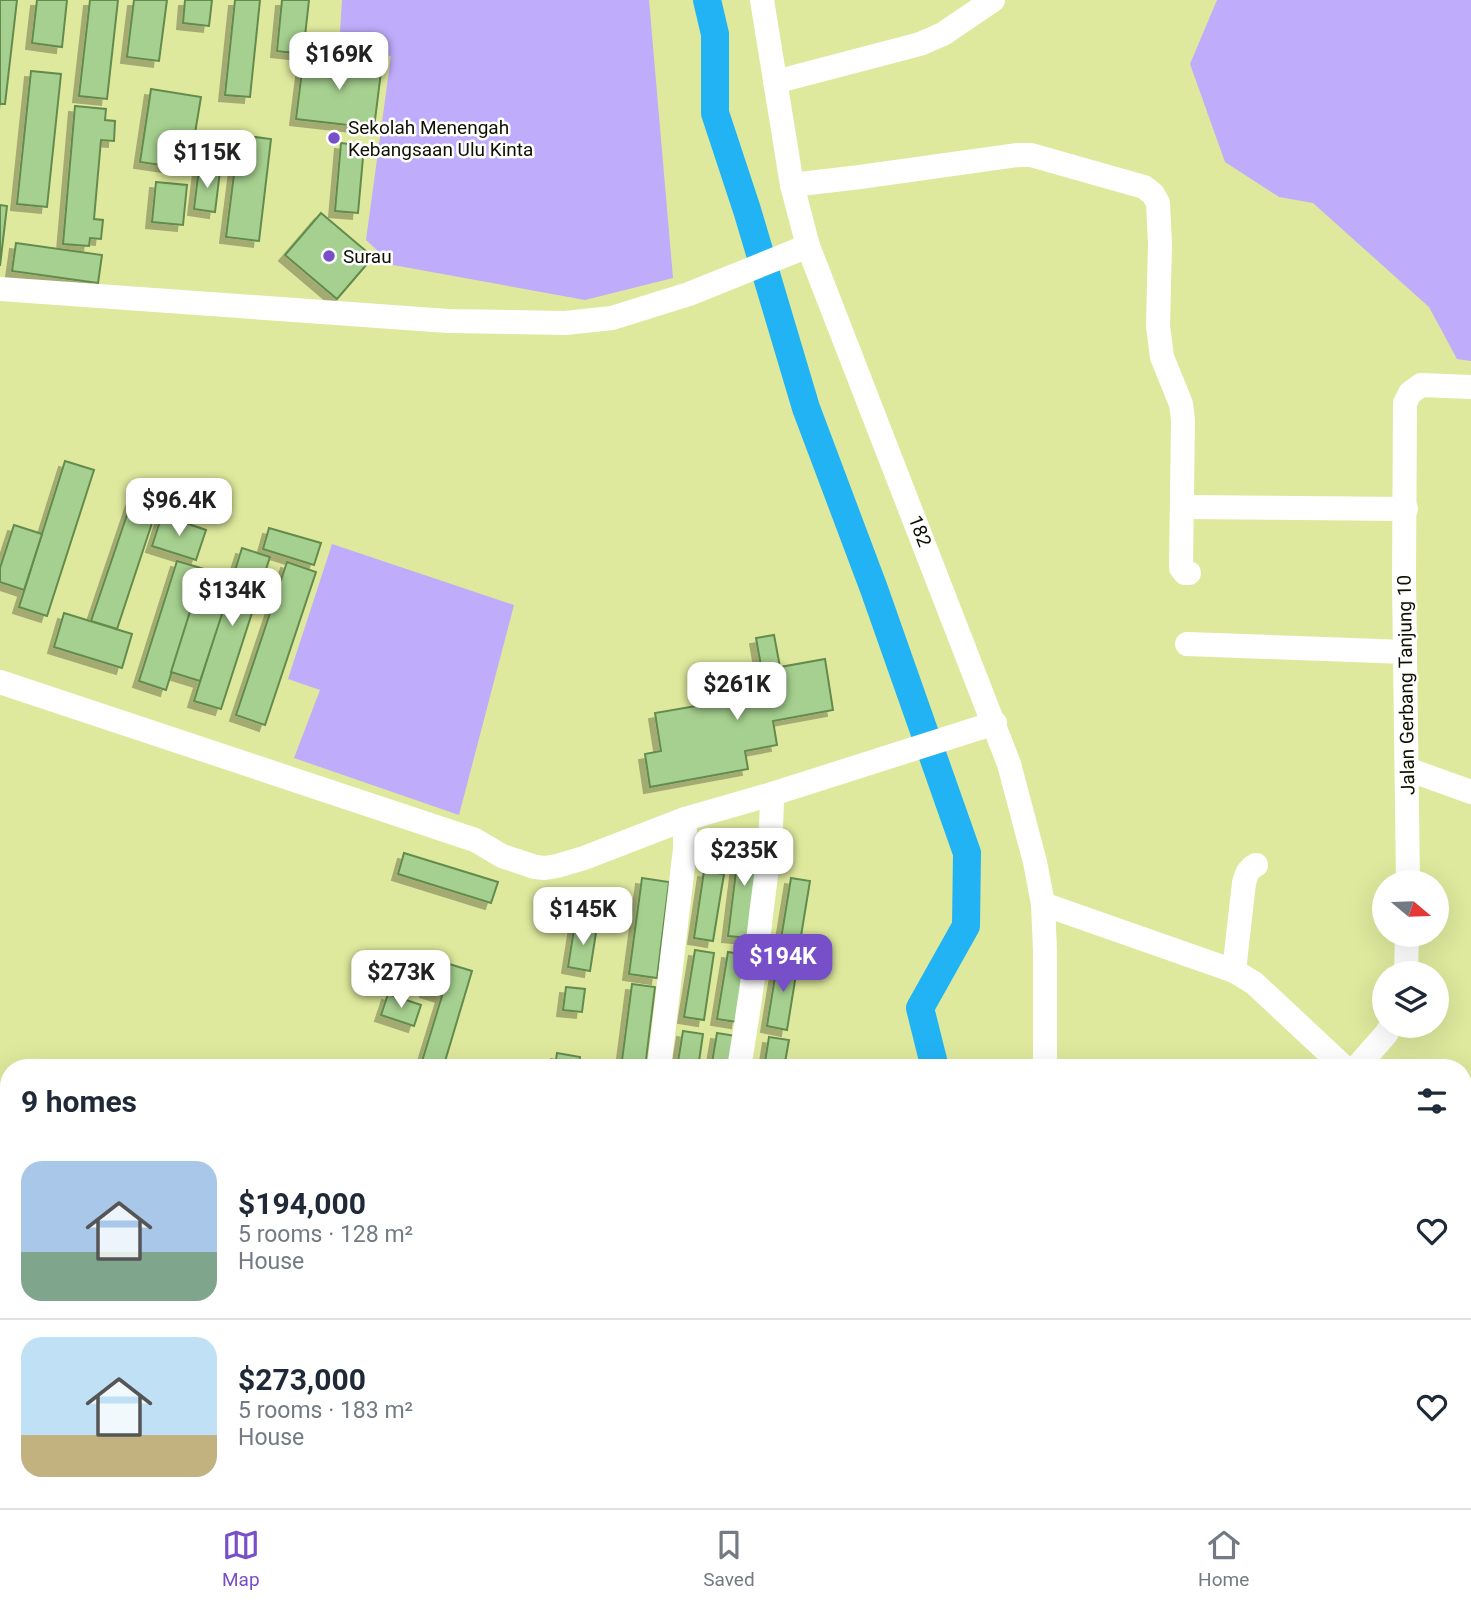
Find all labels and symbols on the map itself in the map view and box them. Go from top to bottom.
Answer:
pin: $169K [290,32,388,92]
place label: Sekolah Menengah Kebangsaan Ulu Kinta [348,116,533,161]
pin: $115K [158,130,256,190]
marker: Sekolah Menengah Kebangsaan Ulu Kinta [326,130,342,146]
place label: Surau [343,245,392,268]
marker: Surau [321,248,337,264]
pin: $96.4K [122,478,236,538]
street label: 182 [904,512,936,550]
pin: $134K [183,568,281,628]
street label: Jalan Gerbang Tanjung 10 [1393,575,1419,795]
pin: $261K [688,662,786,722]
pin: $235K [695,828,793,888]
north arrow [1372,870,1449,947]
pin: $145K [534,888,632,947]
pin: $194K [734,934,832,994]
pin: $273K [352,950,450,1010]

